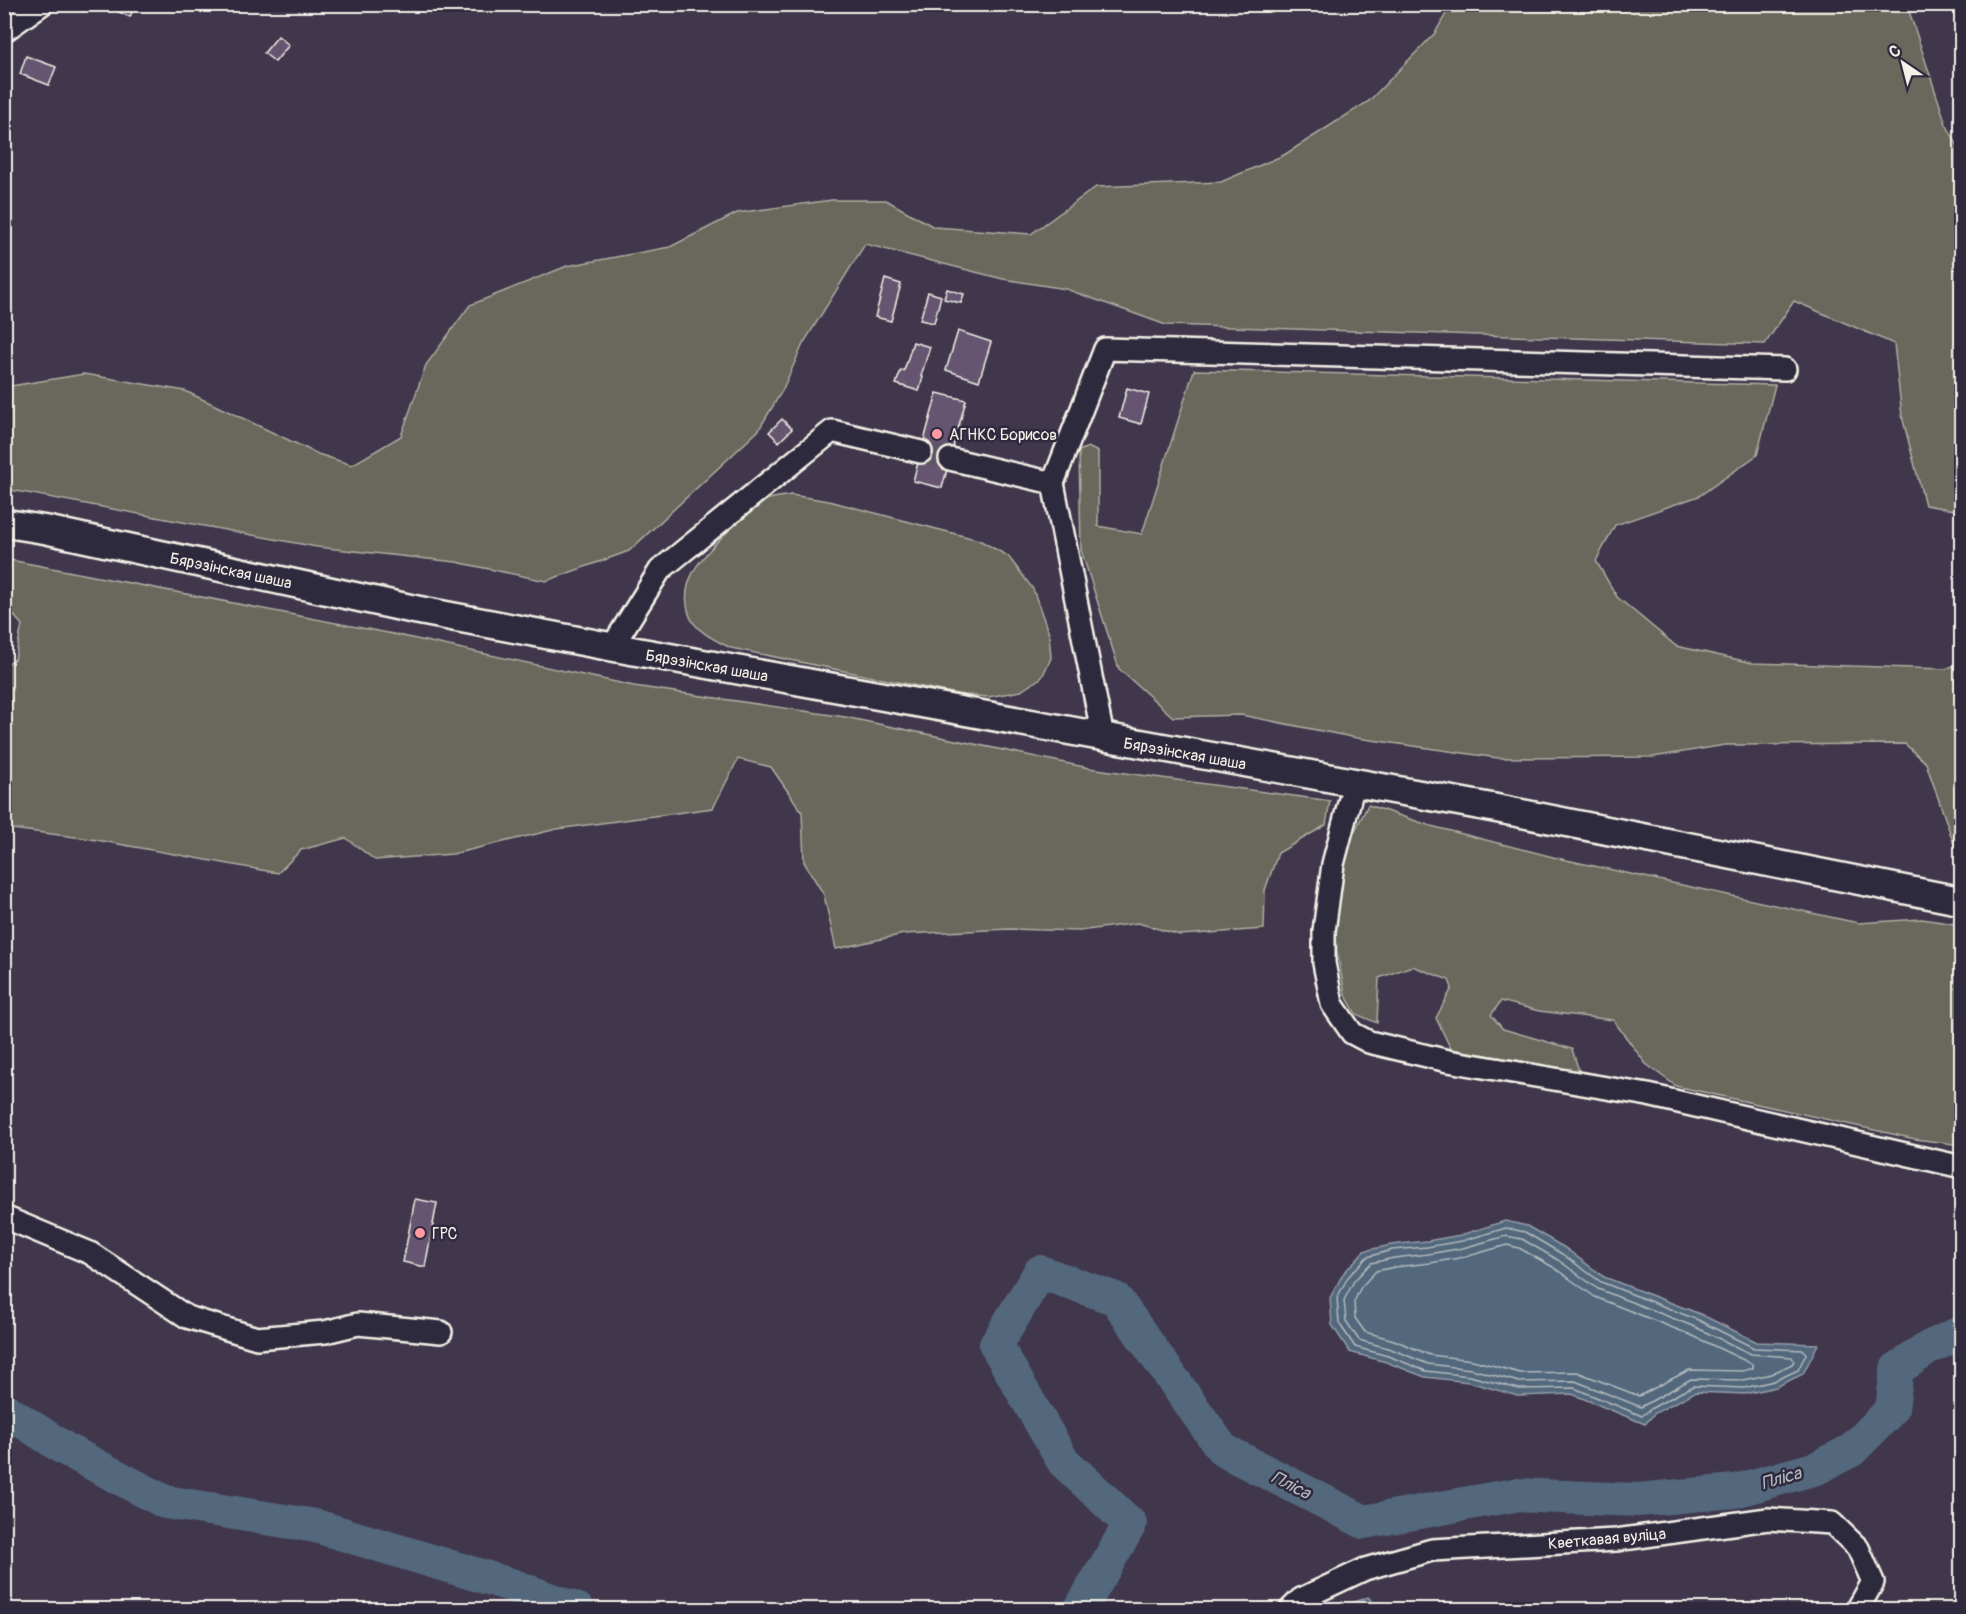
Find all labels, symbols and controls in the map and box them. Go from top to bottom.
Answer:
north arrow [1873,33,1933,93]
text: С [1885,40,1905,63]
place label: АГНКС Борисов [949,425,1057,445]
marker: АГНКС Борисов [930,427,944,441]
street label: Бярэзінская шаша [168,548,294,594]
street label: Бярэзінская шаша [644,645,770,687]
street label: Бярэзінская шаша [1122,733,1248,775]
place label: ГРС [432,1224,458,1244]
marker: ГРС [413,1226,427,1240]
water label: Пліса [1758,1461,1806,1495]
water label: Пліса [1267,1466,1316,1506]
street label: Кветкавая вуліца [1547,1524,1667,1554]

